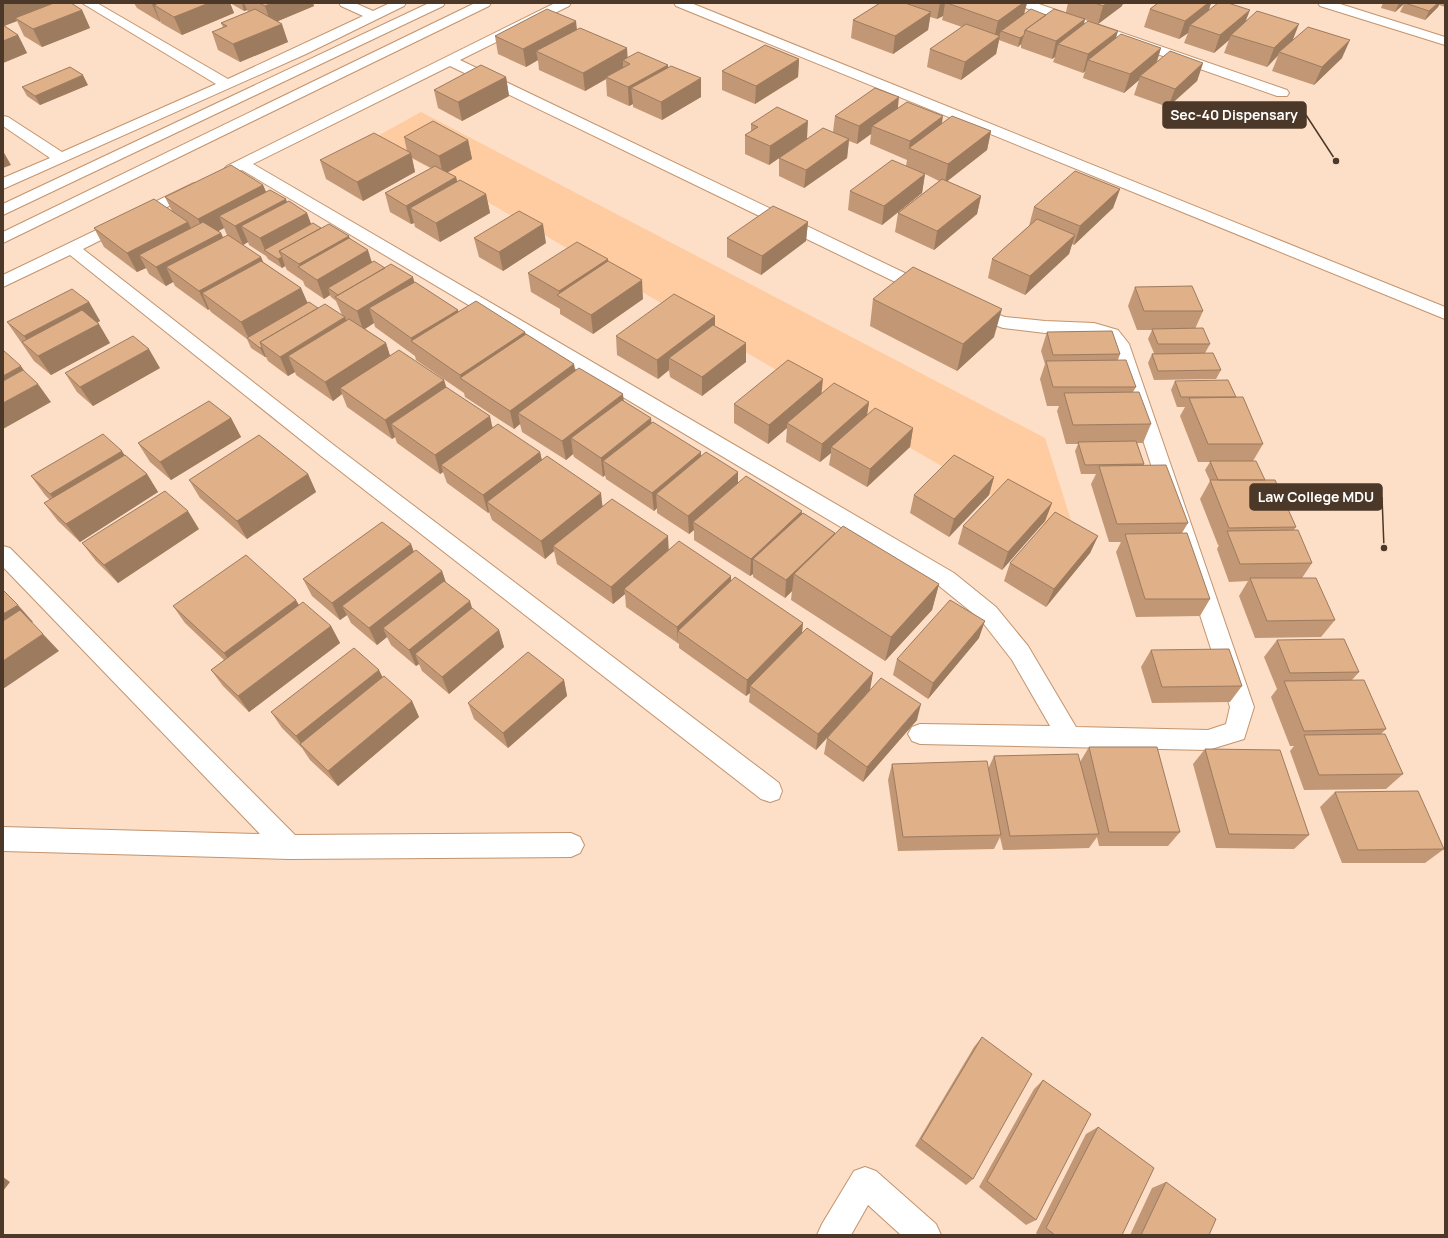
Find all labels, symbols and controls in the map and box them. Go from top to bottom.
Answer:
callout: Sec-40 Dispensary [1163,102,1306,128]
text: Sec-40 Dispensary [1170,105,1298,124]
callout: Law College MDU [1250,484,1382,510]
text: Law College MDU [1258,487,1374,506]

